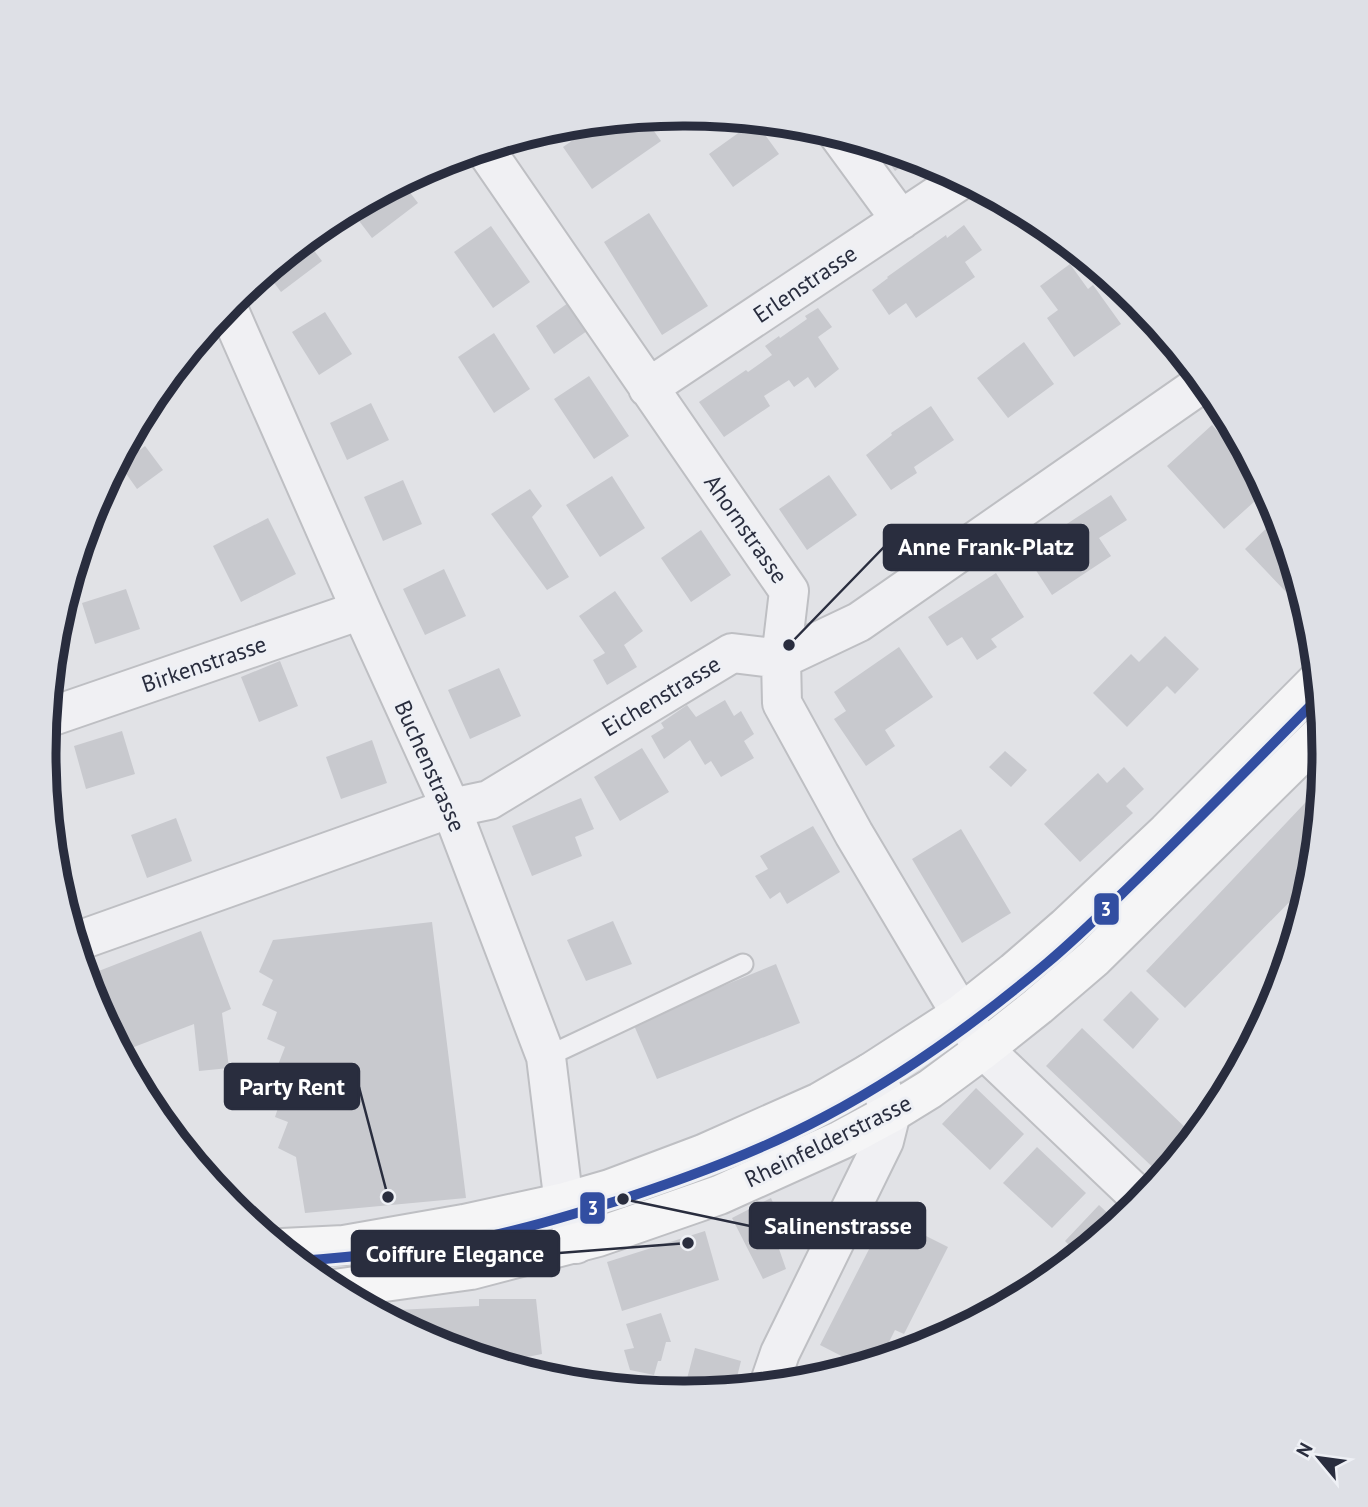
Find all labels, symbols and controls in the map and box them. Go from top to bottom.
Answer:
street label: Erlenstrasse [747,238,862,329]
street label: Ahornstrasse [698,469,795,589]
callout: Anne Frank-Platz [884,525,1088,570]
text: Anne Frank-Platz [898,531,1074,562]
street label: Birkenstrasse [138,629,270,698]
street label: Eichenstrasse [596,649,725,742]
street label: Buchenstrasse [389,696,472,836]
line badge: 3 [1093,892,1120,926]
text: 3 [1101,897,1111,921]
callout: Party Rent [225,1064,359,1109]
text: Party Rent [239,1071,345,1102]
street label: Rheinfelderstrasse [740,1088,916,1193]
line badge: 3 [579,1191,606,1225]
text: 3 [588,1196,598,1220]
callout: Salinenstrasse [750,1203,925,1248]
text: Salinenstrasse [764,1210,912,1241]
callout: Coiffure Elegance [352,1231,559,1276]
text: Coiffure Elegance [366,1238,544,1269]
north arrow [1284,1423,1354,1493]
text: N [1291,1438,1318,1461]

